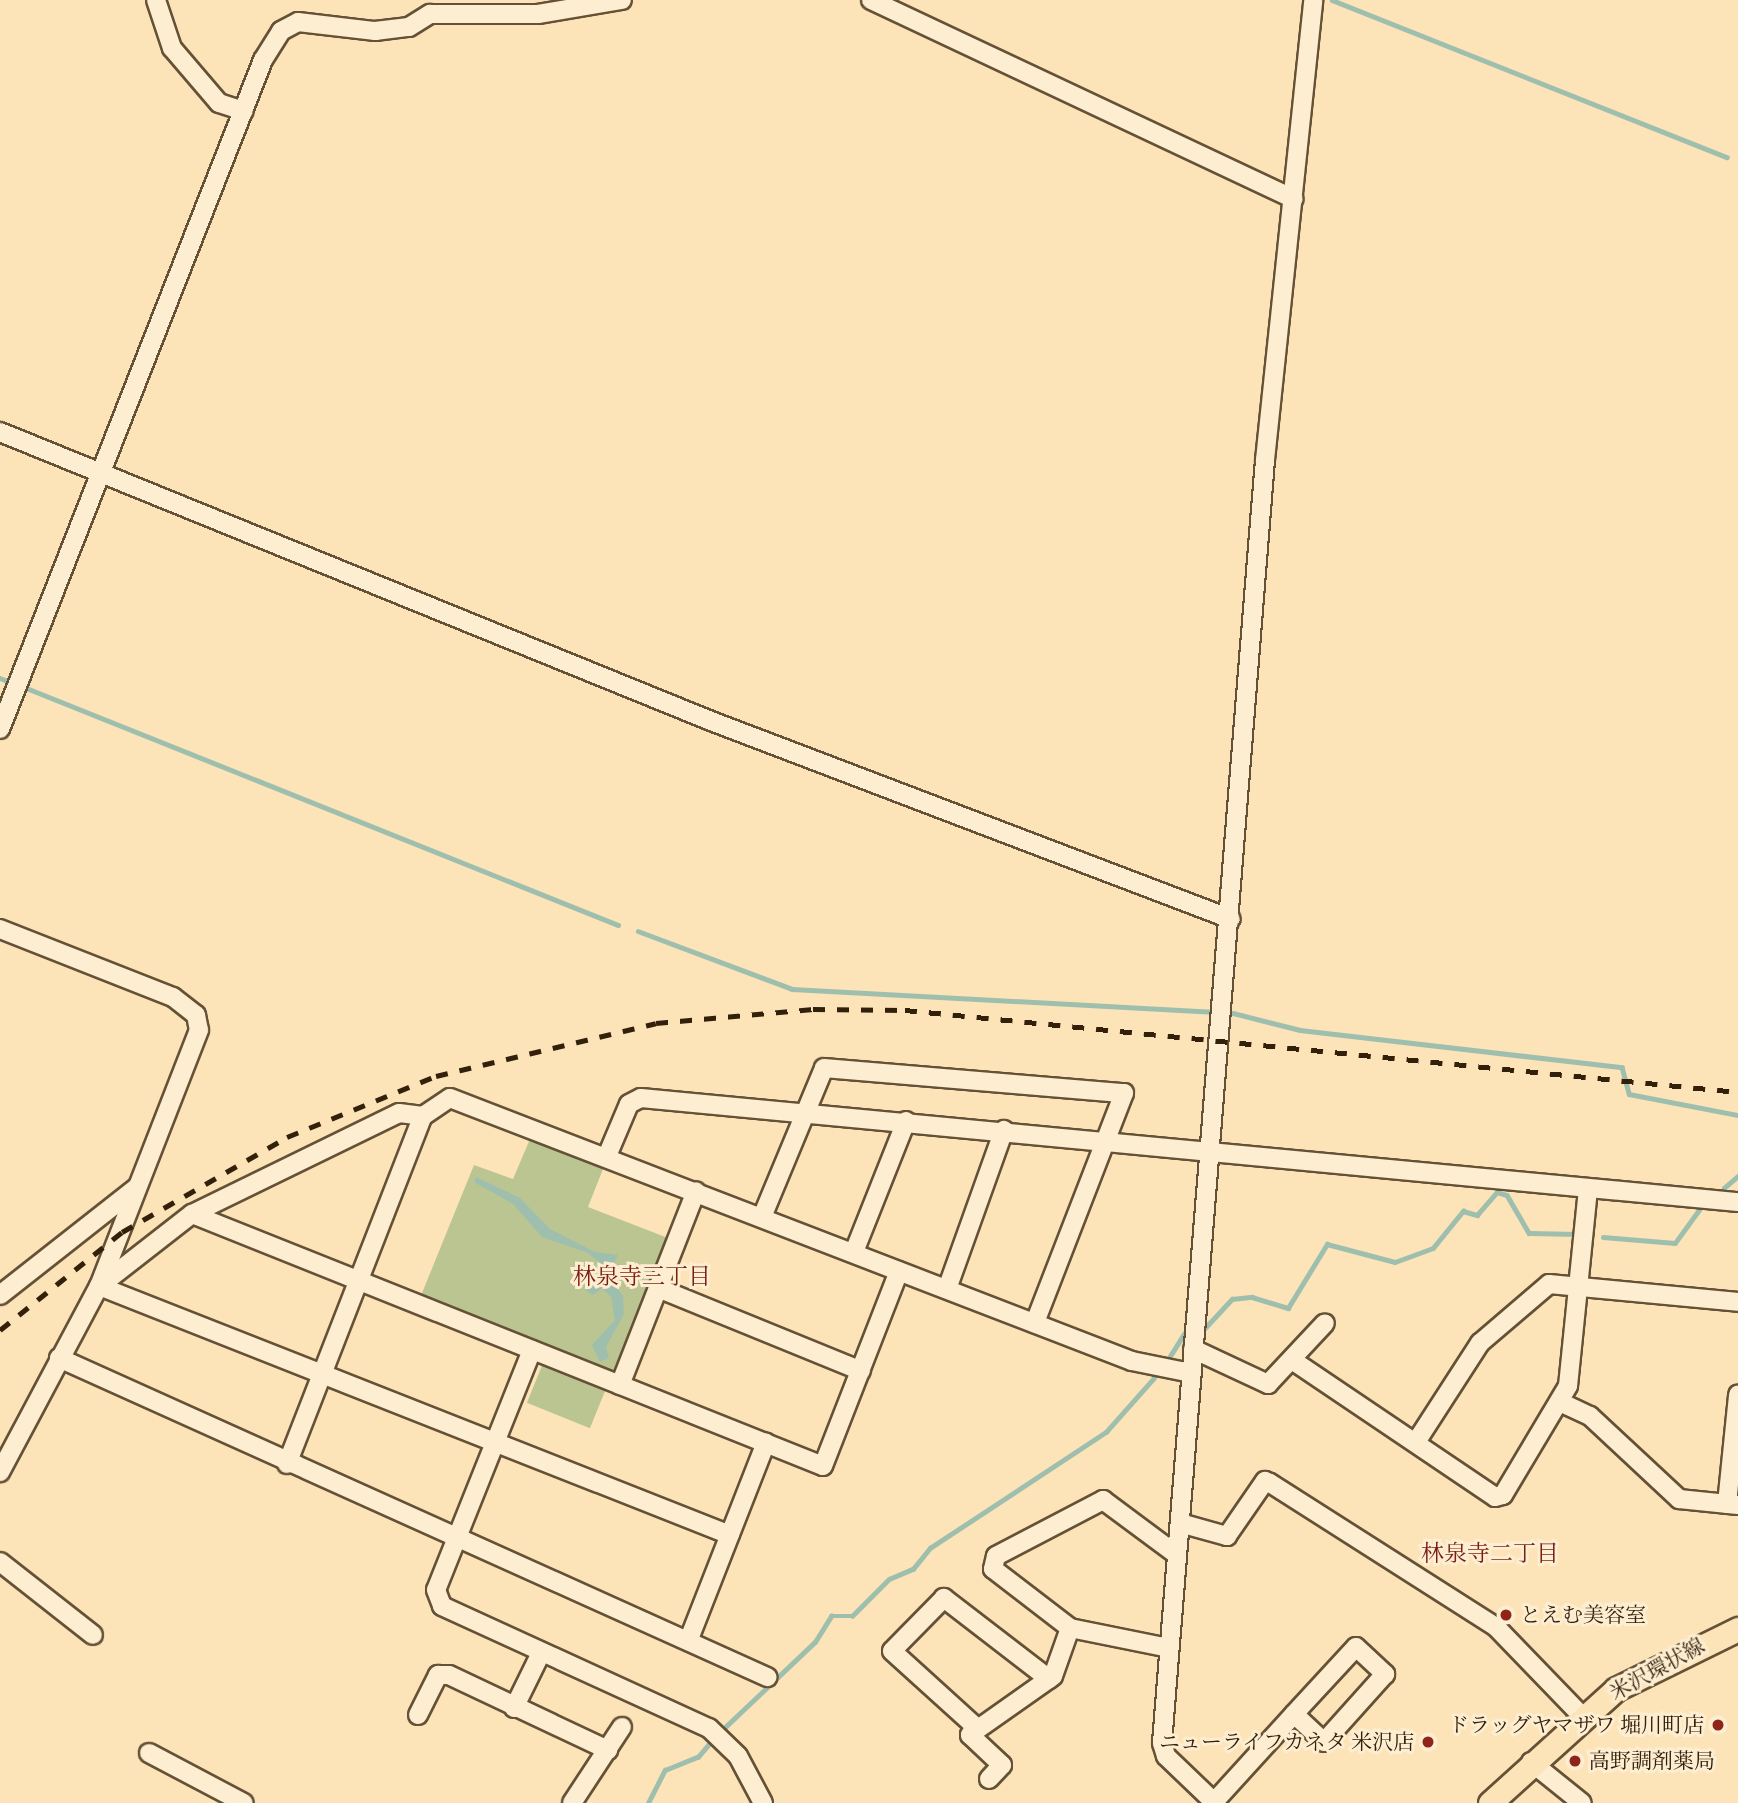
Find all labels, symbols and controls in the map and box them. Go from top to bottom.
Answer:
district label: 林泉寺三丁目 [573,1262,711,1290]
district label: 林泉寺二丁目 [1421,1539,1559,1567]
place label: とえむ美容室 [1520,1602,1646,1628]
marker: とえむ美容室 [1498,1607,1514,1623]
street label: 米沢環状線 [1605,1633,1709,1705]
place label: ドラッグヤマザワ 堀川町店 [1447,1712,1704,1738]
marker: ドラッグヤマザワ 堀川町店 [1710,1717,1726,1733]
place label: ニューライフカネタ 米沢店 [1157,1729,1414,1755]
marker: ニューライフカネタ 米沢店 [1420,1734,1436,1750]
place label: 高野調剤薬局 [1589,1748,1715,1774]
marker: 高野調剤薬局 [1567,1753,1583,1769]

